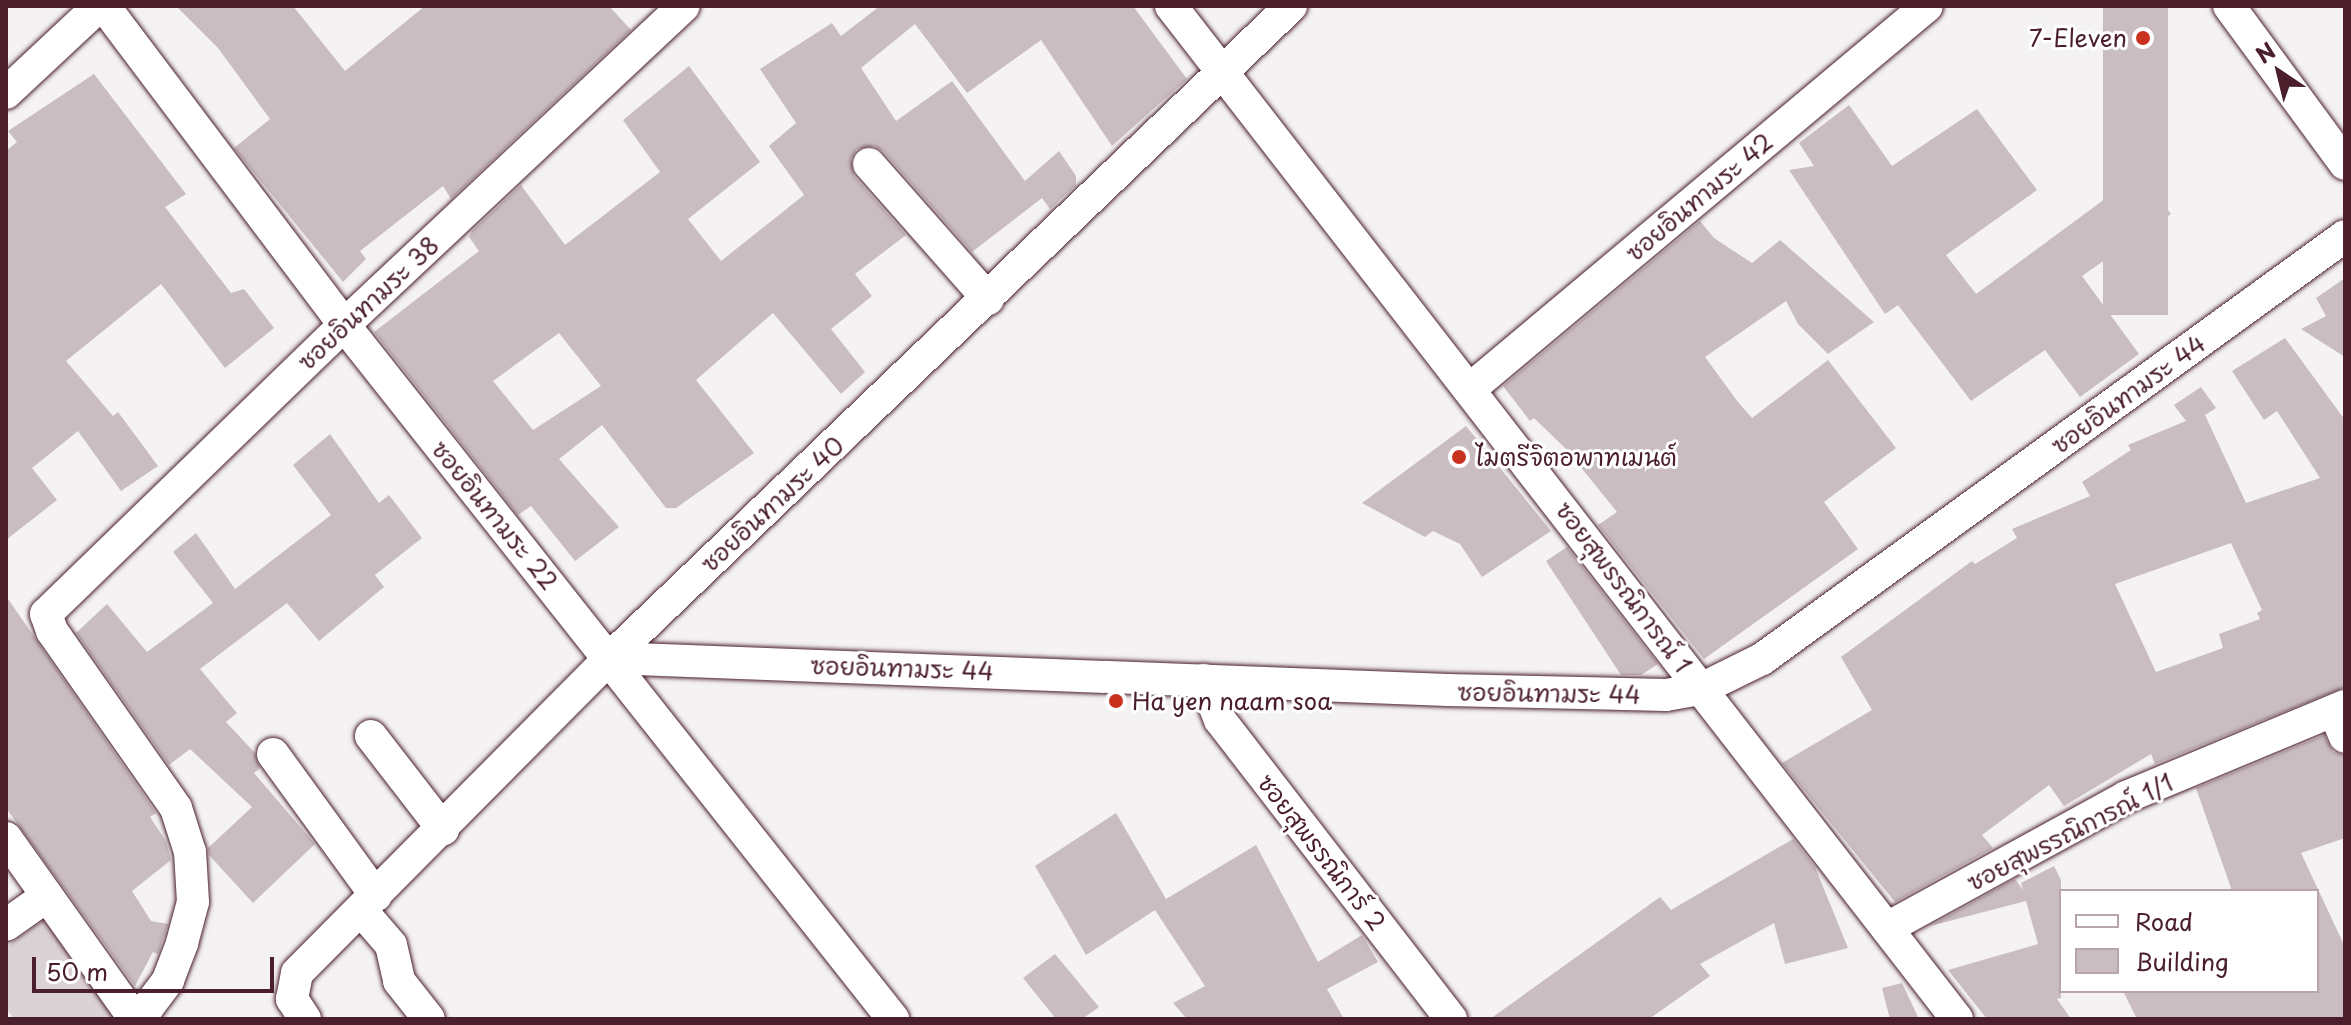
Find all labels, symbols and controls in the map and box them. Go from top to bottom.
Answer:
place label: 7-Eleven [2029,24,2127,52]
marker: 7-Eleven [2134,29,2152,47]
north arrow [2239,32,2319,112]
text: N [2248,33,2282,70]
street label: ซอยอินทามระ 42 [1620,127,1778,267]
street label: ซอยอินทามระ 38 [292,230,444,376]
street label: ซอยอินทามระ 44 [2045,329,2211,459]
street label: ซอยอินทามระ 40 [695,430,849,578]
street label: ซอยอินทามระ 22 [426,435,564,595]
place label: ไมตรีจิตอพาทเมนต์ [1475,443,1677,471]
marker: ไมตรีจิตอพาทเมนต์ [1450,448,1468,466]
street label: ซอยสุพรรณิการณ์ 1 [1550,496,1698,678]
street label: ซอยอินทามระ 44 [810,650,994,686]
street label: ซอยอินทามระ 44 [1457,677,1641,709]
place label: Ha yen naam soa [1132,687,1335,715]
marker: Ha yen naam soa [1107,692,1125,710]
street label: ซอยสุพรรณิการณ์ 1/1 [1962,767,2178,897]
street label: ซอยสุพรรณิการ์ 2 [1252,768,1392,936]
legend [2059,889,2319,993]
text: Road [2135,903,2193,939]
scale bar [36,941,278,991]
text: Building [2135,943,2229,979]
text: 50 m [46,953,108,989]

